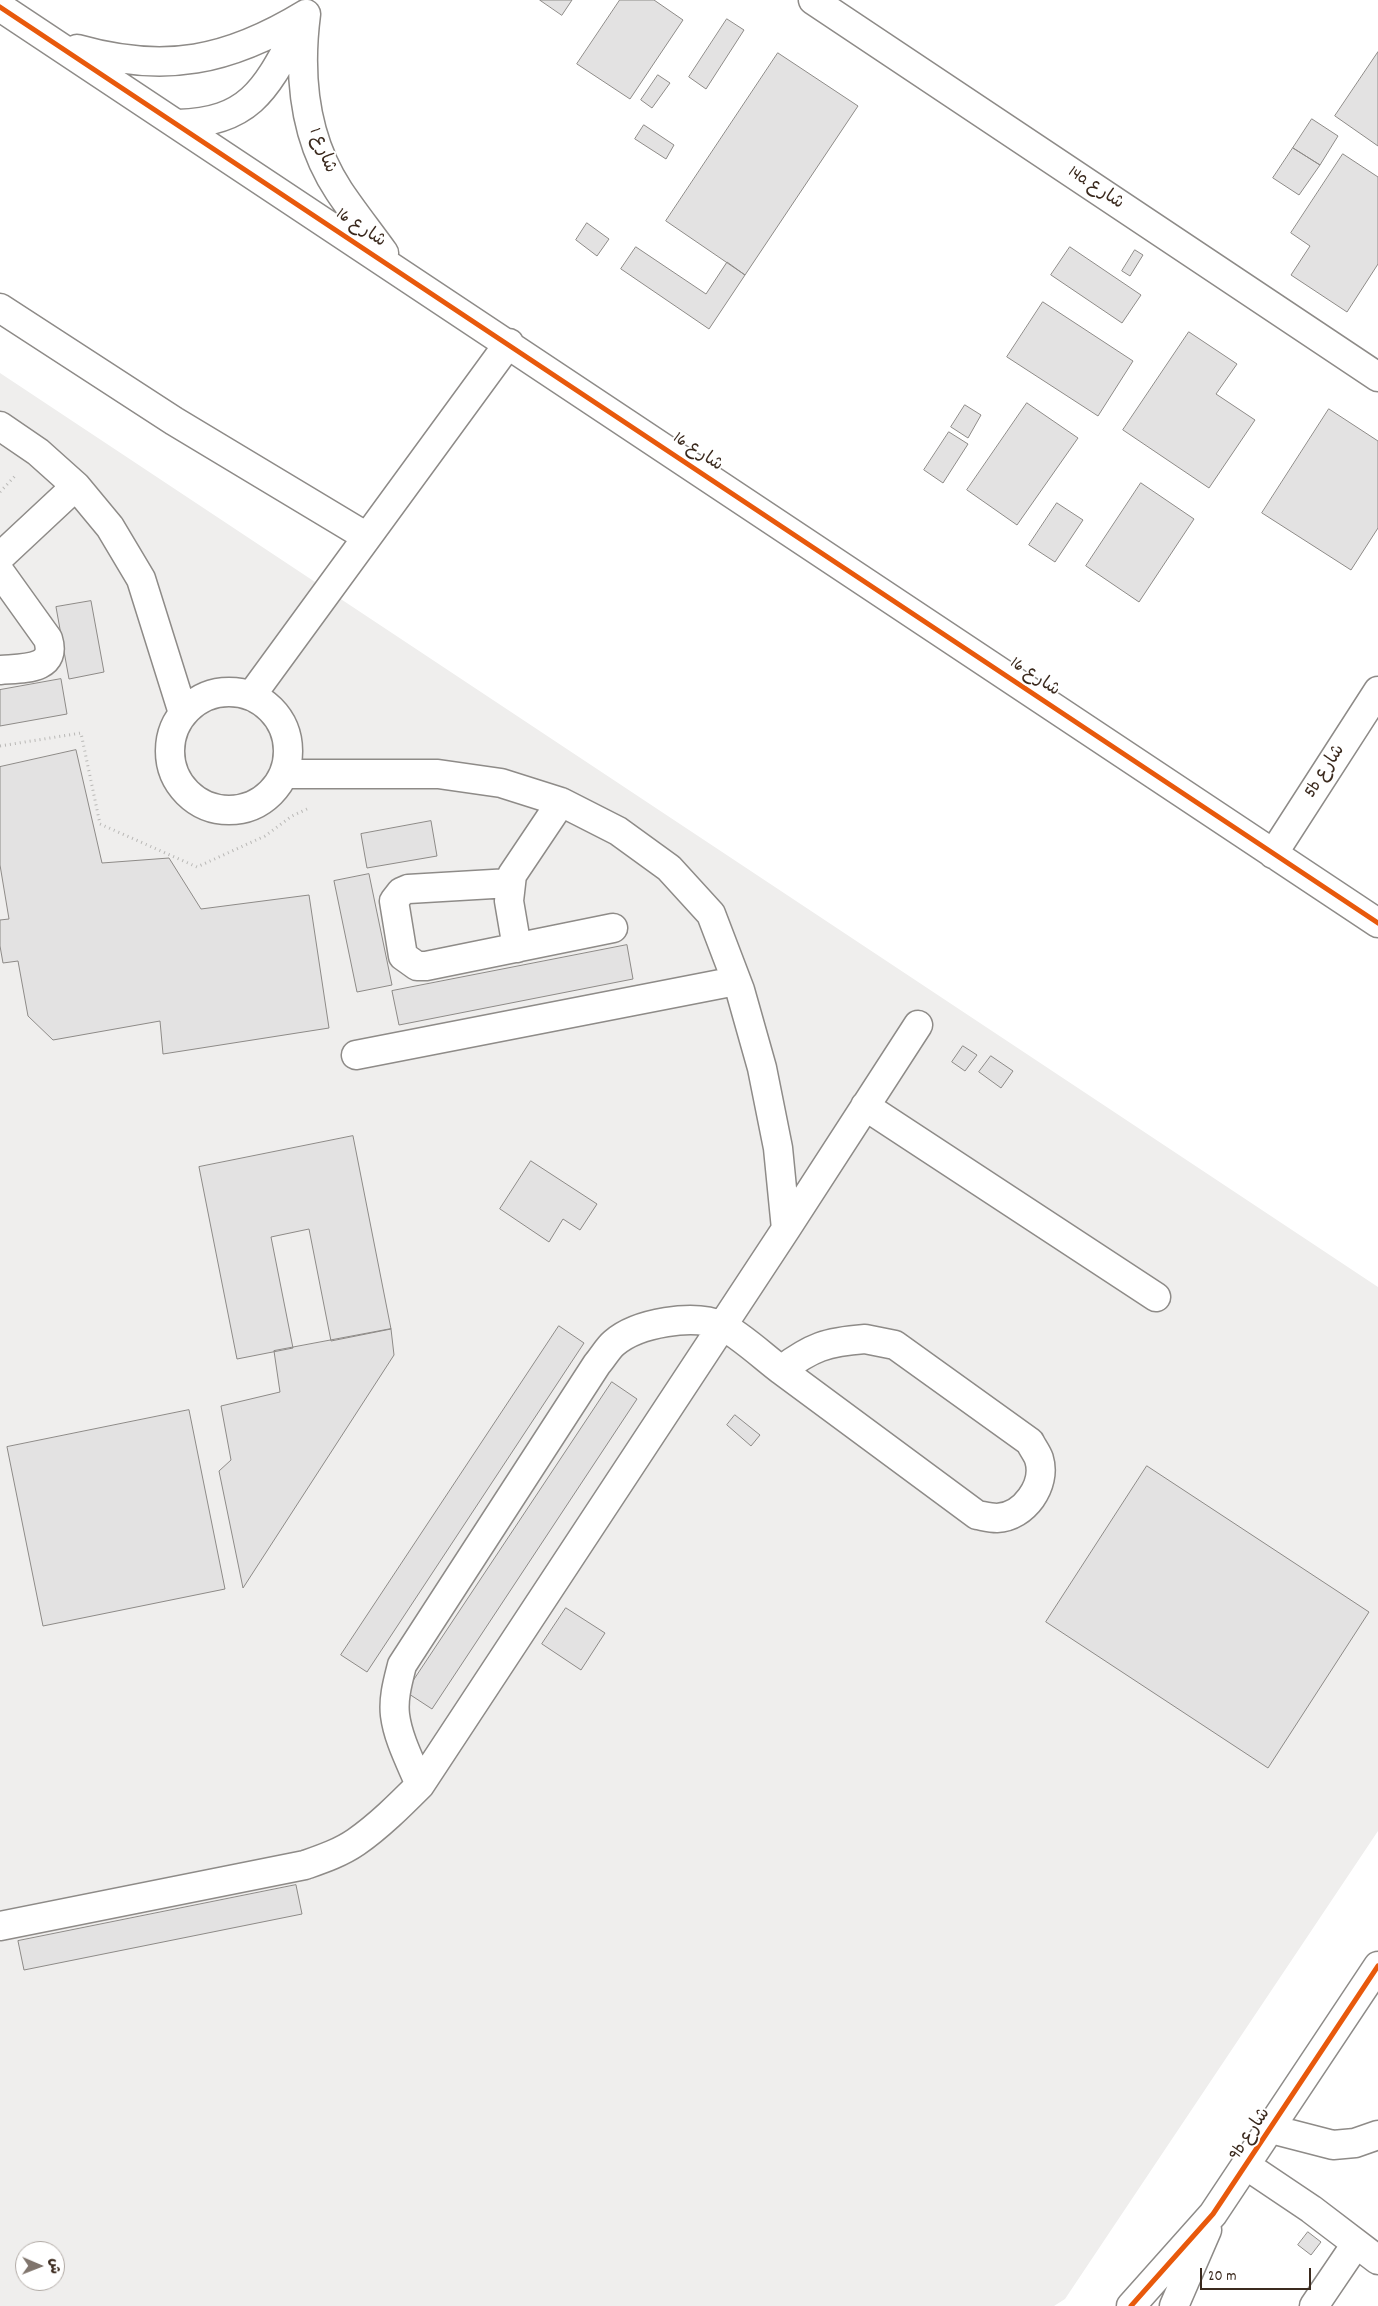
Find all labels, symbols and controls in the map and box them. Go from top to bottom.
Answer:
street label: شارع 1 [302,125,340,177]
street label: 14a شارع [1063,162,1127,216]
street label: شارع 16 [331,204,389,254]
street label: شارع 16 [668,428,726,478]
street label: شارع 16 [1005,653,1063,703]
street label: 5b شارع [1301,741,1351,803]
street label: 9b شارع [1226,2104,1276,2166]
north arrow [15,2241,65,2291]
text: ش [44,2258,64,2274]
scale bar [1203,2258,1314,2290]
text: 20 m [1208,2266,1236,2288]

